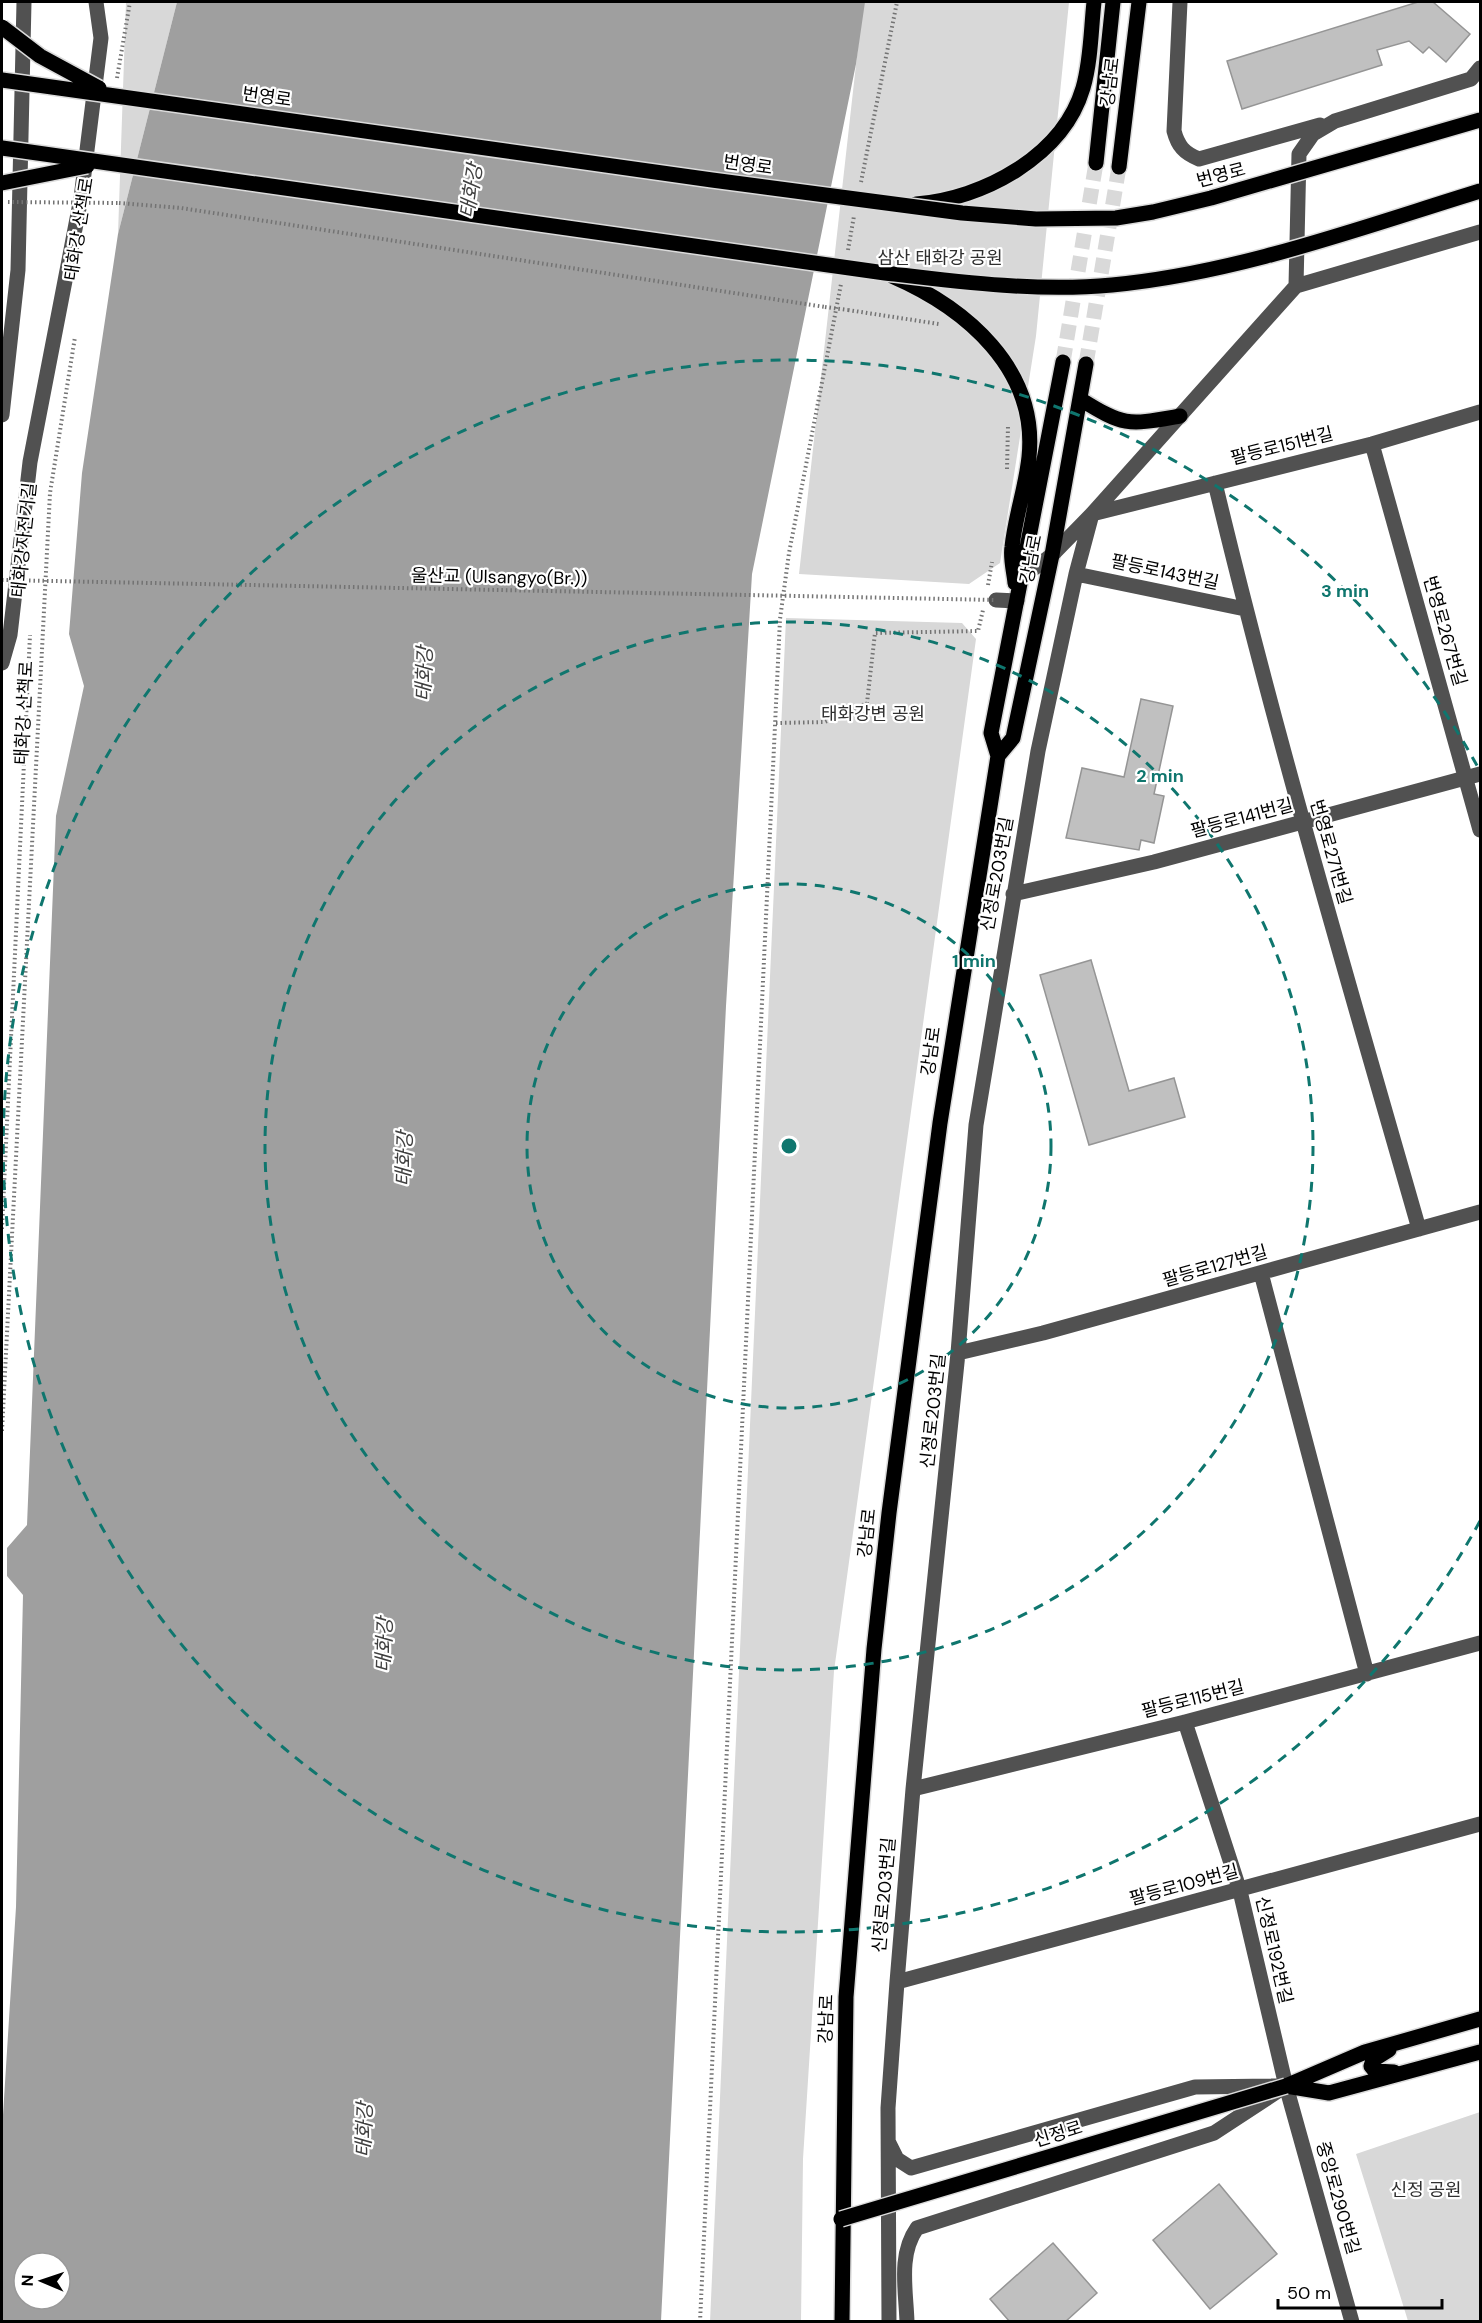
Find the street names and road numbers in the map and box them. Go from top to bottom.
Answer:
street label: 강남로 [1095,56,1125,108]
street label: 번영로 [241,82,293,112]
street label: 번영로 [722,150,774,180]
street label: 번영로 [1194,157,1248,193]
street label: 태화강 산책로 [59,176,99,282]
street label: 팔등로151번길 [1228,422,1336,470]
street label: 태화강자전거길 [6,481,42,599]
street label: 강남로 [1014,532,1048,586]
street label: 팔등로143번길 [1109,549,1221,595]
street label: 울산교 (Ulsangyo(Br.)) [411,563,587,591]
street label: 번영로267번길 [1418,573,1472,689]
street label: 태화강 산책로 [9,660,39,766]
street label: 팔등로141번길 [1188,793,1296,843]
street label: 번영로271번길 [1305,797,1357,907]
street label: 신정로203번길 [975,815,1019,933]
street label: 강남로 [916,1025,946,1077]
street label: 팔등로127번길 [1160,1240,1270,1292]
street label: 신정로203번길 [915,1352,951,1470]
street label: 강남로 [852,1507,882,1559]
street label: 팔등로115번길 [1139,1675,1247,1723]
street label: 신정로203번길 [867,1836,901,1954]
street label: 팔등로109번길 [1127,1859,1241,1911]
street label: 신정로192번길 [1250,1894,1298,2006]
street label: 강남로 [813,1994,839,2044]
street label: 신정로 [1031,2115,1085,2153]
street label: 중앙로290번길 [1310,2139,1366,2257]

